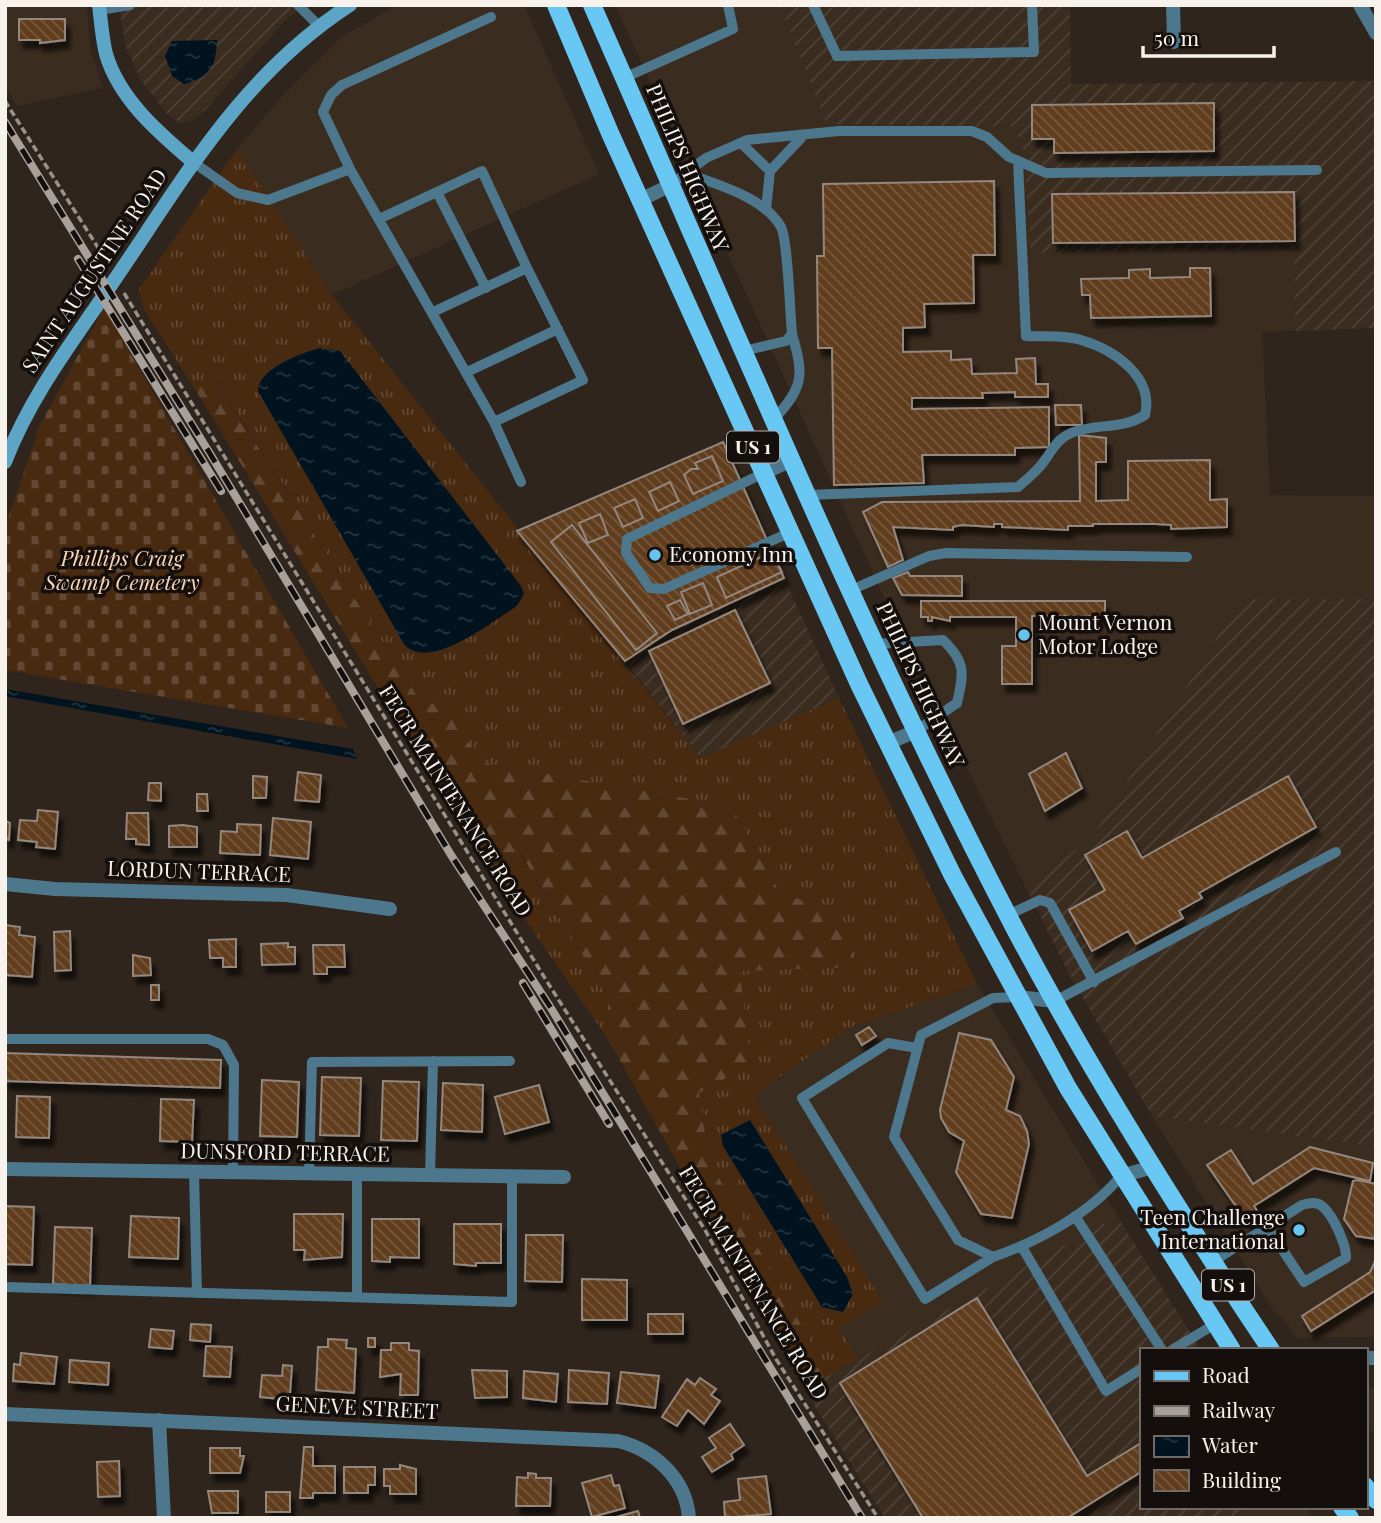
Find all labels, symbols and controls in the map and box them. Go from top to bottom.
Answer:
scale bar [1143,14,1274,58]
text: 50 m [1154,23,1200,51]
street label: PHILIPS HIGHWAY [641,79,737,256]
street label: SAINT AUGUSTINE ROAD [14,162,172,377]
road number: US 1 [727,432,779,462]
place label: Economy Inn [669,539,794,567]
park label: Phillips Craig Swamp Cemetery [43,543,200,595]
marker: Economy Inn [647,547,663,563]
street label: PHILIPS HIGHWAY [871,597,973,772]
place label: Mount Vernon Motor Lodge [1038,607,1173,659]
marker: Mount Vernon Motor Lodge [1016,627,1032,643]
street label: FECR MAINTENANCE ROAD [374,679,540,921]
street label: LORDUN TERRACE [107,853,291,887]
street label: DUNSFORD TERRACE [180,1135,390,1167]
street label: FECR MAINTENANCE ROAD [674,1160,836,1404]
place label: Teen Challenge International [1140,1202,1285,1254]
marker: Teen Challenge International [1291,1222,1307,1238]
road number: US 1 [1202,1270,1254,1301]
legend [1140,1348,1367,1509]
text: Road [1202,1360,1250,1388]
street label: GENEVE STREET [275,1388,439,1424]
text: Railway [1202,1395,1276,1423]
text: Water [1201,1430,1258,1458]
text: Building [1202,1465,1281,1493]

